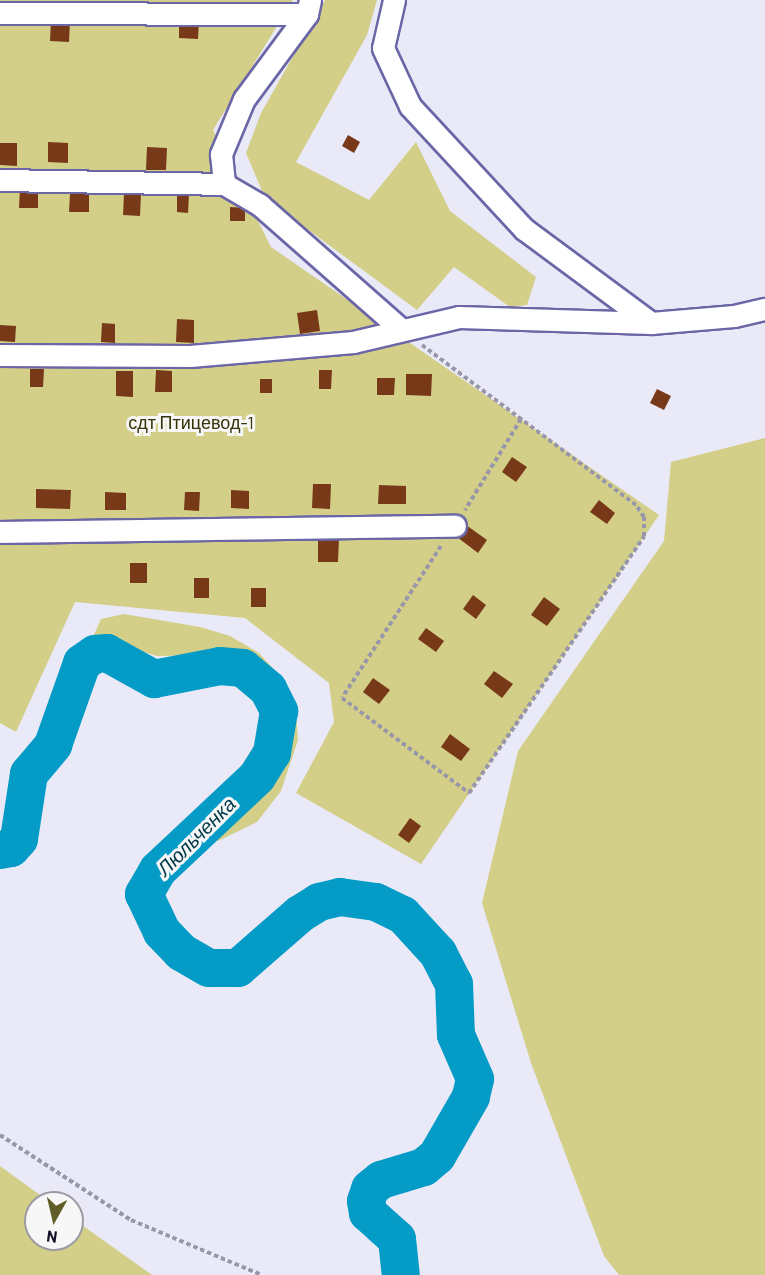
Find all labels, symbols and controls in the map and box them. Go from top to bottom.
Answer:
park label: сдт Птицевод-1 [128,411,254,433]
water label: Люльченка [152,792,240,880]
north arrow [24,1191,84,1251]
text: N [45,1227,58,1247]

